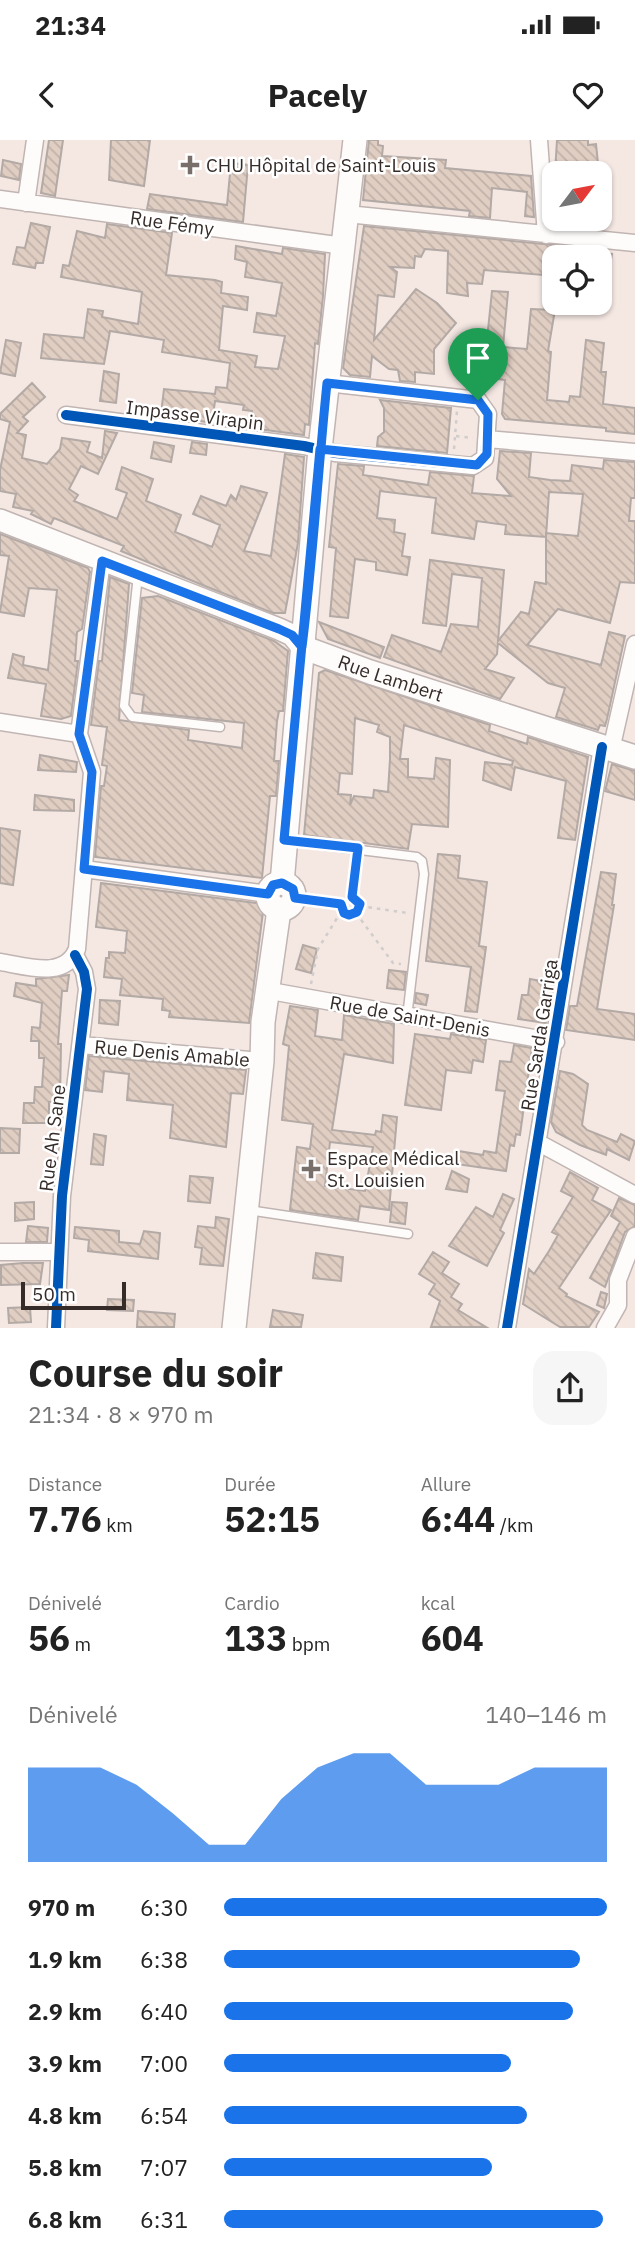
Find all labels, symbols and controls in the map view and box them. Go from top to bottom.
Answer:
text: 21:34 [35,8,106,42]
text: Pacely [268,74,367,116]
icon: back [28,76,66,114]
icon: heart [569,76,607,114]
place label: CHU Hôpital de Saint-Louis [206,153,436,177]
marker: CHU Hôpital de Saint-Louis [180,155,200,175]
north arrow [542,161,612,231]
map controls [542,161,612,315]
street label: Rue Fémy [129,205,216,241]
button: locate [542,245,612,315]
pin [448,328,508,400]
icon: arrive [459,339,497,377]
street label: Impasse Virapin [125,395,265,435]
street label: Rue Lambert [335,649,446,707]
street label: Rue Sarda Garriga [515,957,563,1113]
street label: Rue de Saint-Denis [328,990,492,1042]
street label: Rue Denis Amable [93,1034,251,1072]
street label: Rue Ah Sane [34,1083,70,1193]
place label: Espace Médical St. Louisien [327,1146,459,1192]
marker: Espace Médical St. Louisien [301,1159,321,1179]
scale bar [21,1279,126,1310]
text: 50 m [32,1282,76,1306]
text: Course du soir [28,1348,283,1397]
button: share [533,1351,607,1425]
text: 21:34 · 8 × 970 m [28,1399,214,1429]
text: Distance [28,1472,102,1496]
text: Durée [224,1472,276,1496]
text: Allure [421,1472,471,1496]
text: 7.76 [28,1496,102,1542]
text: 52:15 [224,1496,320,1542]
text: 6:44 [421,1496,495,1542]
text: km [102,1513,133,1537]
text: /km [495,1513,534,1537]
text: Dénivelé [28,1591,102,1615]
text: Cardio [224,1591,280,1615]
text: kcal [421,1591,455,1615]
text: 56 [28,1615,70,1661]
text: 133 [224,1615,287,1661]
text: 604 [421,1615,484,1661]
text: m [70,1632,91,1656]
text: bpm [287,1632,330,1656]
text: Dénivelé [28,1699,118,1729]
text: 140–146 m [485,1699,607,1729]
text: 970 m [28,1892,95,1922]
text: 6:30 [140,1892,188,1922]
text: 1.9 km [28,1944,102,1974]
text: 6:38 [140,1944,188,1974]
text: 2.9 km [28,1996,102,2026]
text: 6:40 [140,1996,188,2026]
text: 3.9 km [28,2048,102,2078]
text: 7:00 [140,2048,188,2078]
text: 4.8 km [28,2100,102,2130]
text: 6:54 [140,2100,188,2130]
text: 5.8 km [28,2152,102,2182]
text: 7:07 [140,2152,188,2182]
text: 6.8 km [28,2204,102,2234]
text: 6:31 [140,2204,188,2234]

